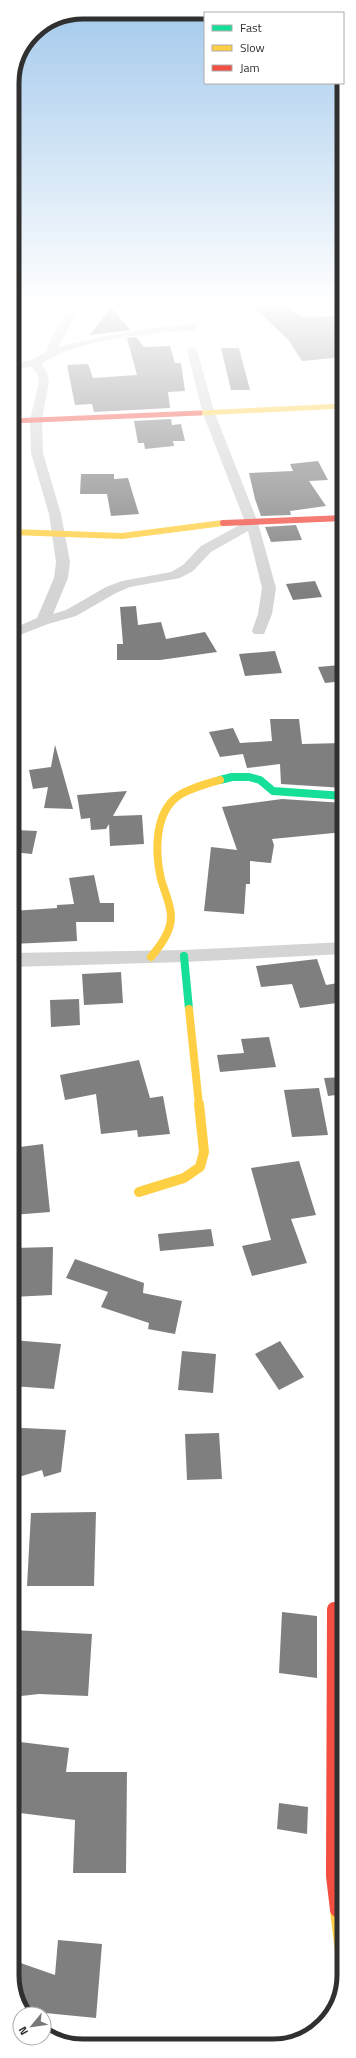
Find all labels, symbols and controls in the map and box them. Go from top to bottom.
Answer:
legend [204,12,344,84]
text: Fast [240,18,263,37]
text: Slow [240,38,265,57]
text: Jam [240,58,260,77]
north arrow [12,2006,52,2046]
text: N [14,2024,32,2038]

